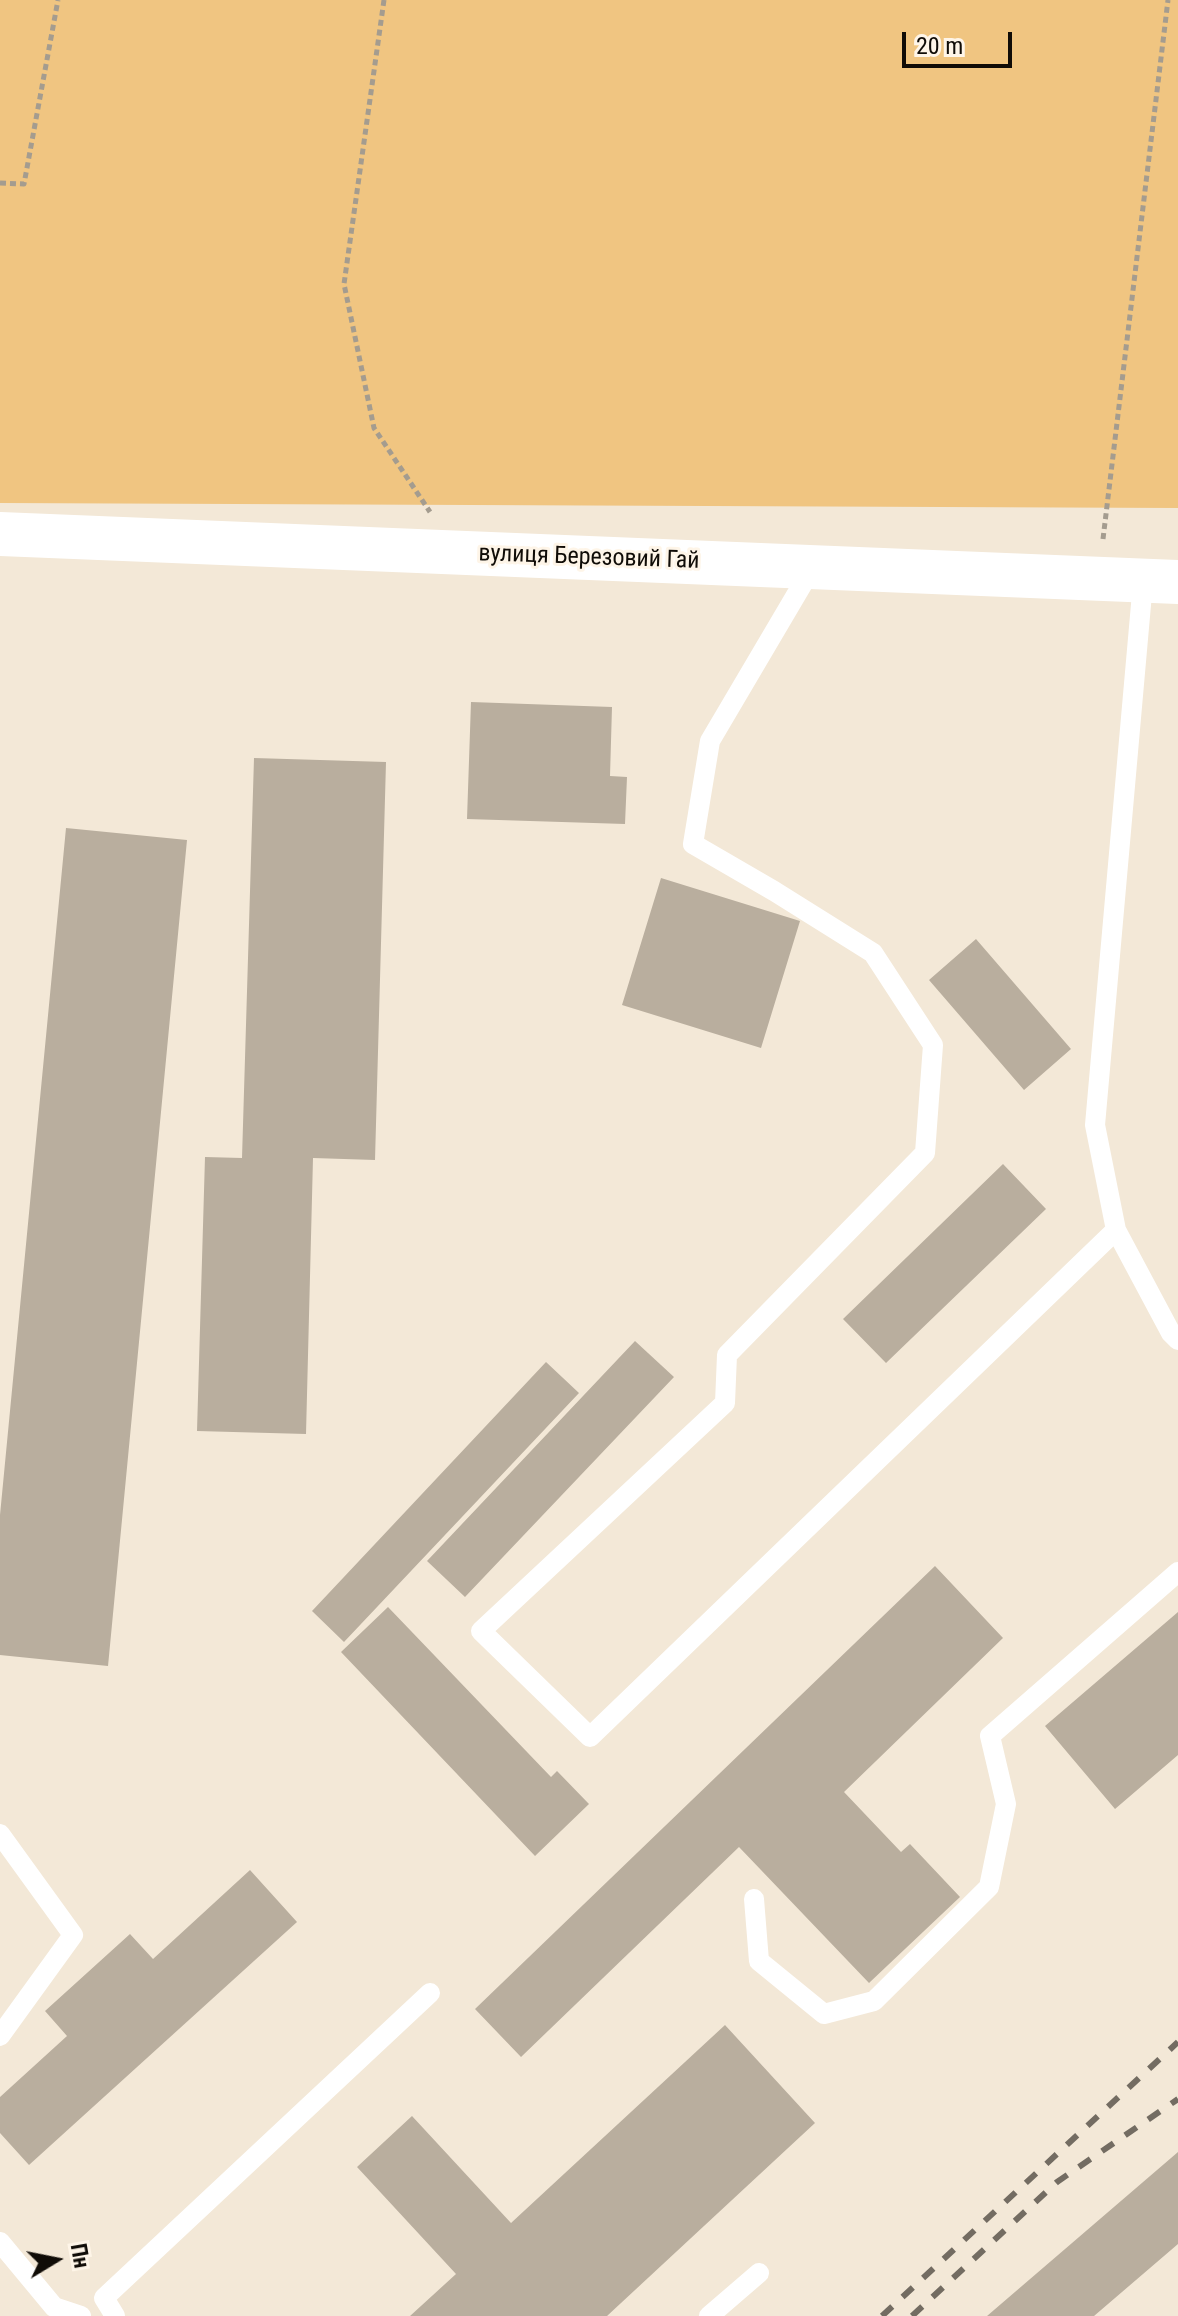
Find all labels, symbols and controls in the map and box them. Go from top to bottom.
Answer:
scale bar [906,16,1016,66]
text: 20 m [916,32,963,60]
street label: вулиця Березовий Гай [478,540,700,576]
north arrow [16,2220,96,2300]
text: Пн [66,2241,95,2270]

